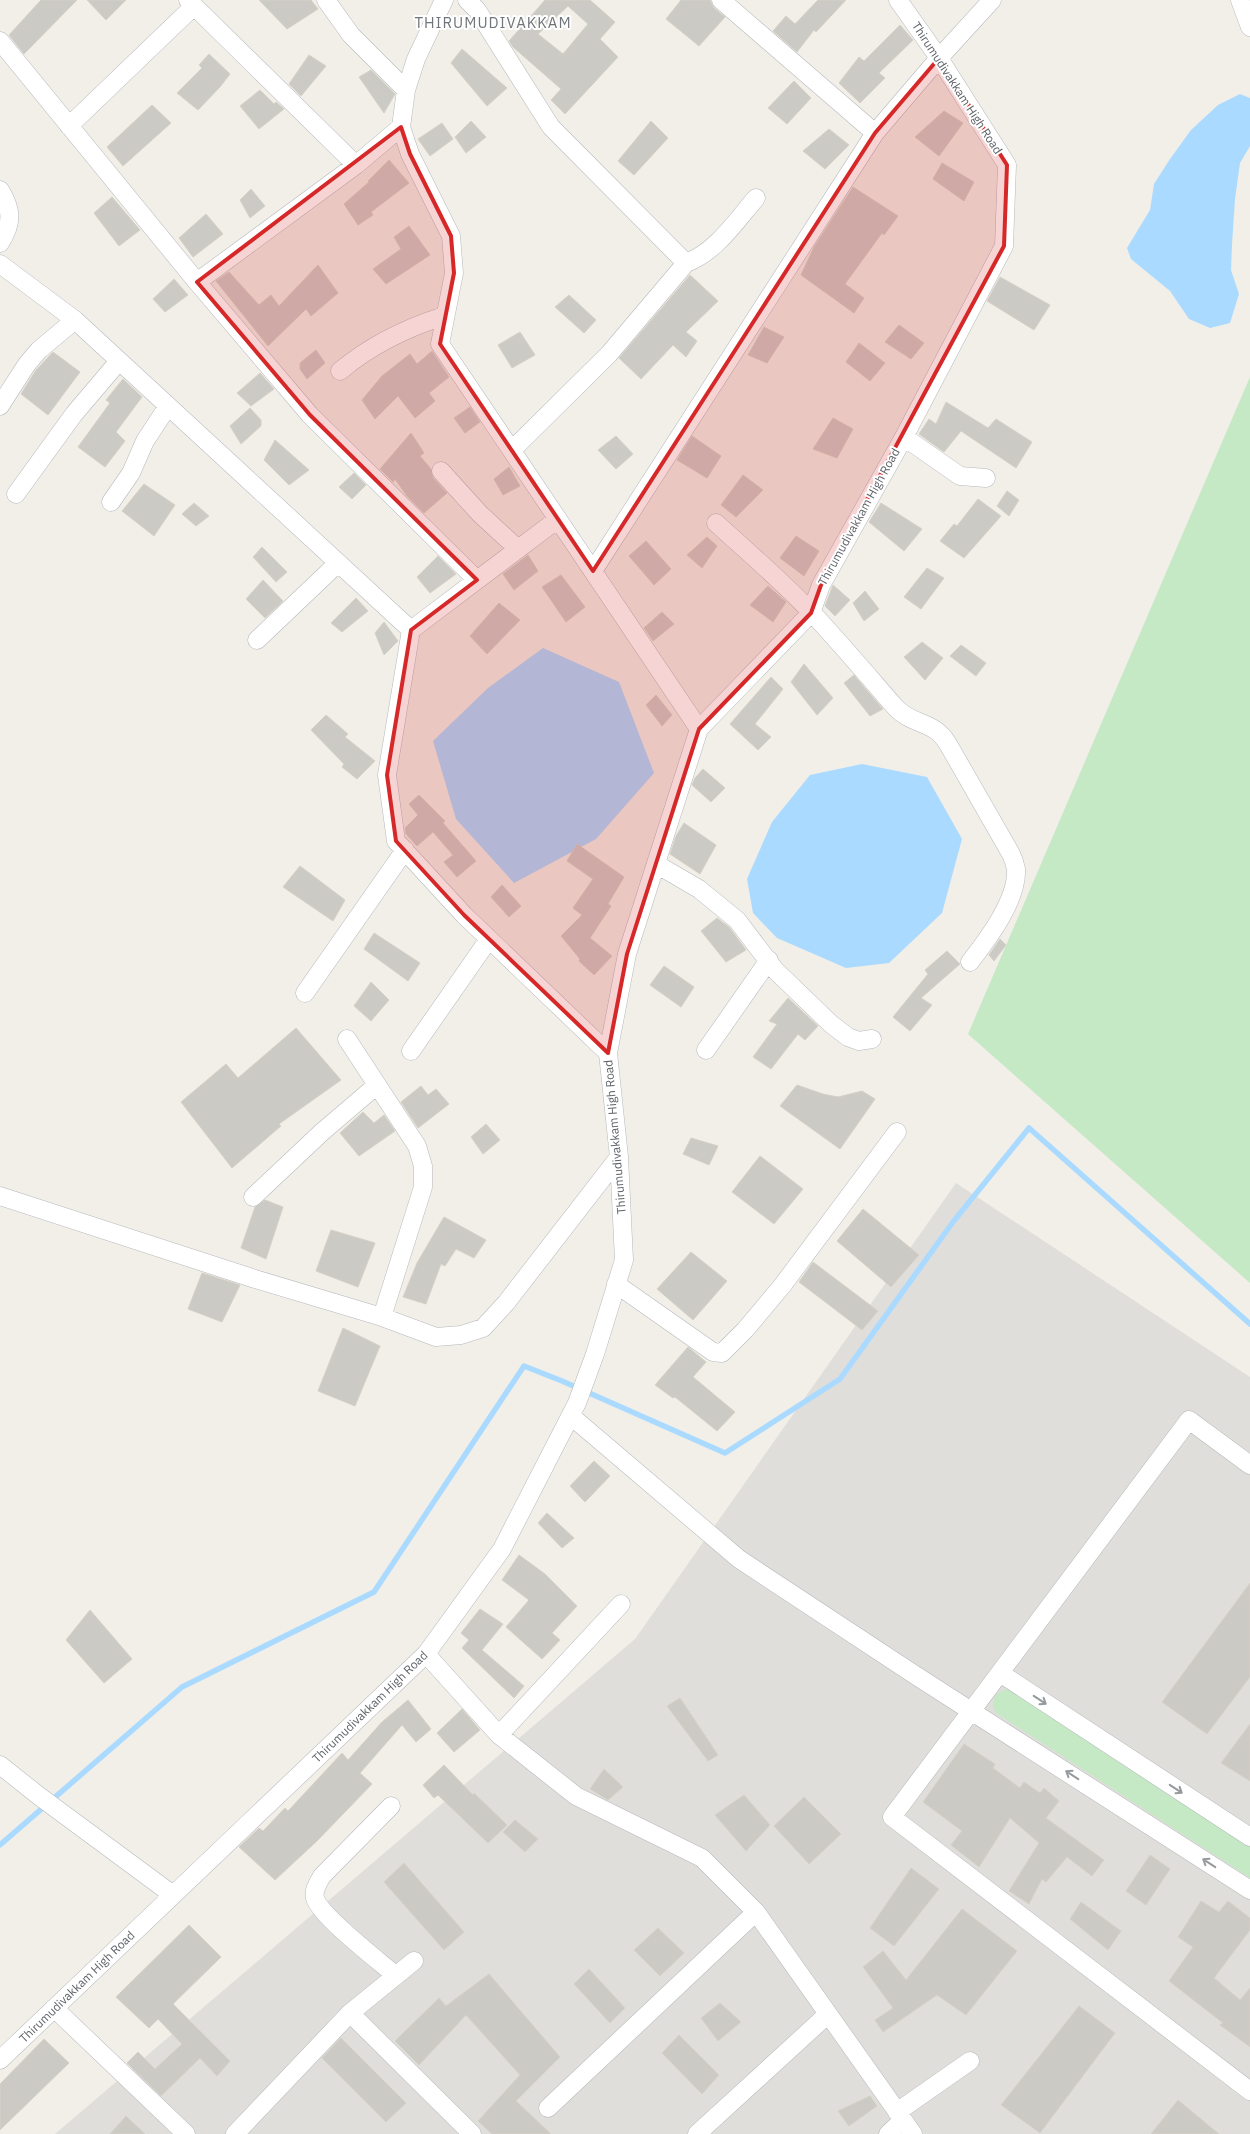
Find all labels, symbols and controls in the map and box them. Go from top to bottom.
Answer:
district label: THIRUMUDIVAKKAM [414,13,572,32]
street label: Thirumudivakkam High Road [909,19,1006,157]
street label: Thirumudivakkam High Road [814,445,903,588]
street label: Thirumudivakkam High Road [600,1059,629,1215]
street label: Thirumudivakkam High Road [309,1648,431,1766]
one-way arrow [1033,1695,1047,1705]
one-way arrow [1066,1770,1080,1780]
one-way arrow [1169,1784,1183,1794]
one-way arrow [1202,1858,1216,1868]
street label: Thirumudivakkam High Road [16,1928,138,2046]

